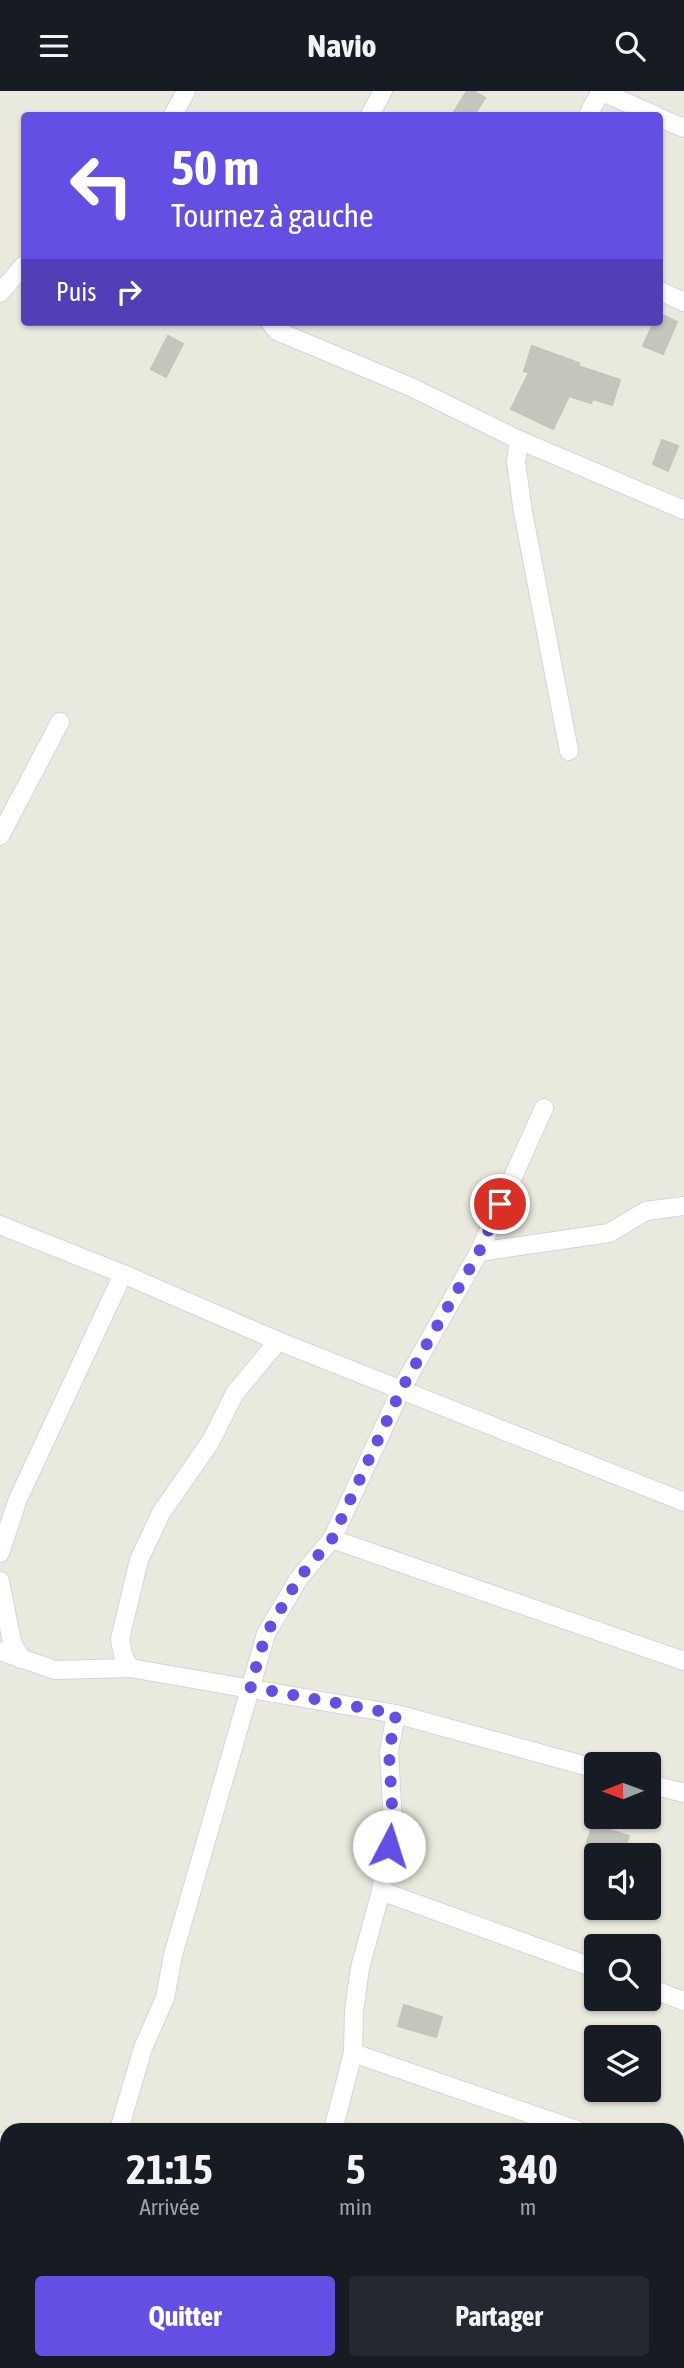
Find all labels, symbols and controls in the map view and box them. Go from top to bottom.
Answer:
icon: menu [35,27,73,65]
text: Navio [307,27,377,64]
icon: search [611,27,649,65]
text: 50 m [171,139,259,195]
icon: left [56,140,147,231]
text: Tournez à gauche [171,197,374,234]
icon: right [110,273,148,311]
text: Puis [56,277,96,307]
pin [470,1174,530,1234]
icon: arrive [481,1185,519,1223]
north arrow [584,1752,662,1829]
map controls [584,1752,661,2102]
position arrow [352,1809,426,1883]
button: sound [584,1843,661,1920]
button: search [584,1934,661,2011]
button: layers [584,2025,661,2102]
text: 21:15 [126,2145,213,2193]
text: 5 [346,2145,365,2193]
text: 340 [498,2145,558,2193]
text: Arrivée [139,2194,200,2220]
text: min [339,2194,372,2220]
text: m [520,2194,536,2220]
button: Quitter [35,2276,335,2356]
button: Partager [349,2276,649,2356]

